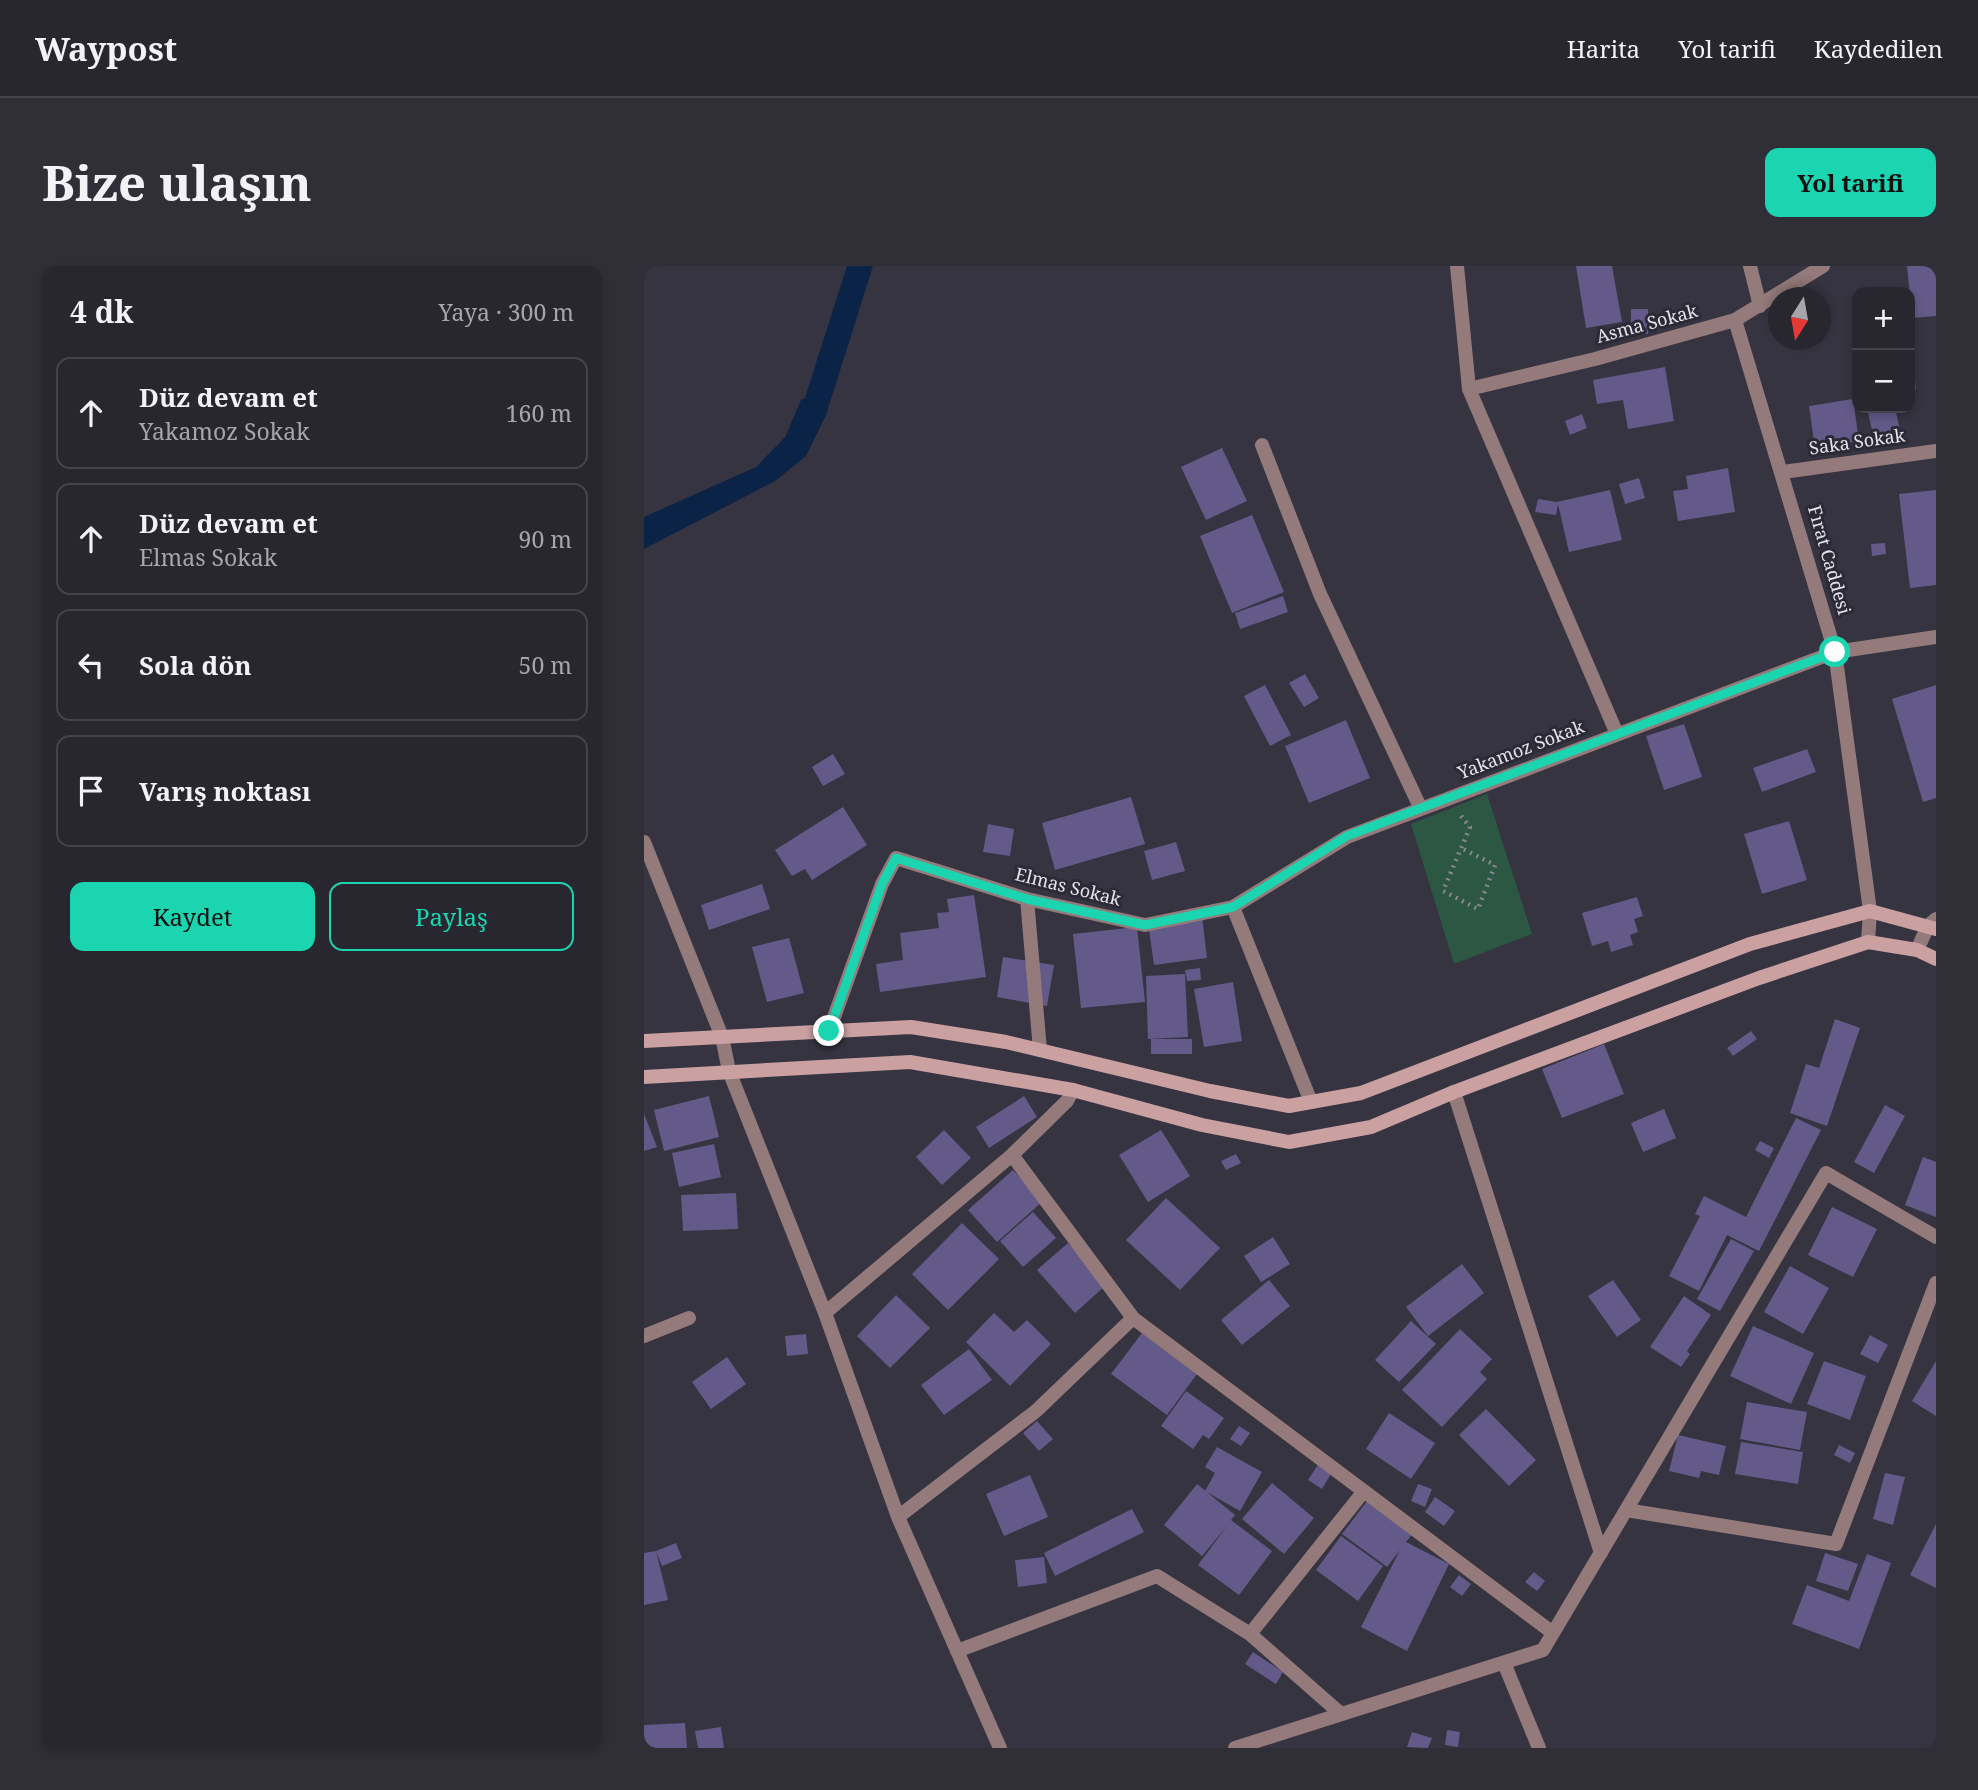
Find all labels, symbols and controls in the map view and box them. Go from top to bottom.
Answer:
text: Waypost [35,26,177,71]
text: Harita [1567,32,1640,65]
text: Yol tarifi [1678,32,1776,65]
text: Kaydedilen [1814,32,1943,65]
button: Yol tarifi [1765,148,1936,217]
text: Bize ulaşın [42,149,312,215]
north arrow [1768,287,1831,350]
map controls [1852,287,1915,413]
button: + [1852,287,1915,350]
text: 4 dk [70,291,133,332]
text: Yaya · 300 m [439,296,574,328]
street label: Asma Sokak [1593,298,1701,348]
button: − [1852,350,1915,413]
text: Düz devam et [139,379,318,415]
icon: ahead [72,394,110,432]
text: 160 m [506,397,572,429]
text: Yakamoz Sokak [139,415,310,447]
street label: Saka Sokak [1807,422,1907,460]
street label: Fırat Caddesi [1803,502,1857,617]
text: Düz devam et [139,505,318,541]
icon: ahead [72,520,110,558]
text: 90 m [519,523,572,555]
text: Elmas Sokak [139,541,277,573]
route start [1819,636,1850,667]
icon: left [72,646,110,684]
text: Sola dön [139,647,252,683]
text: 50 m [519,649,572,681]
street label: Yakamoz Sokak [1453,714,1588,785]
icon: arrive [72,772,110,810]
text: Varış noktası [139,773,311,809]
street label: Elmas Sokak [1013,861,1124,911]
button: Kaydet [70,882,315,951]
button: Paylaş [329,882,574,951]
route end [813,1015,844,1046]

